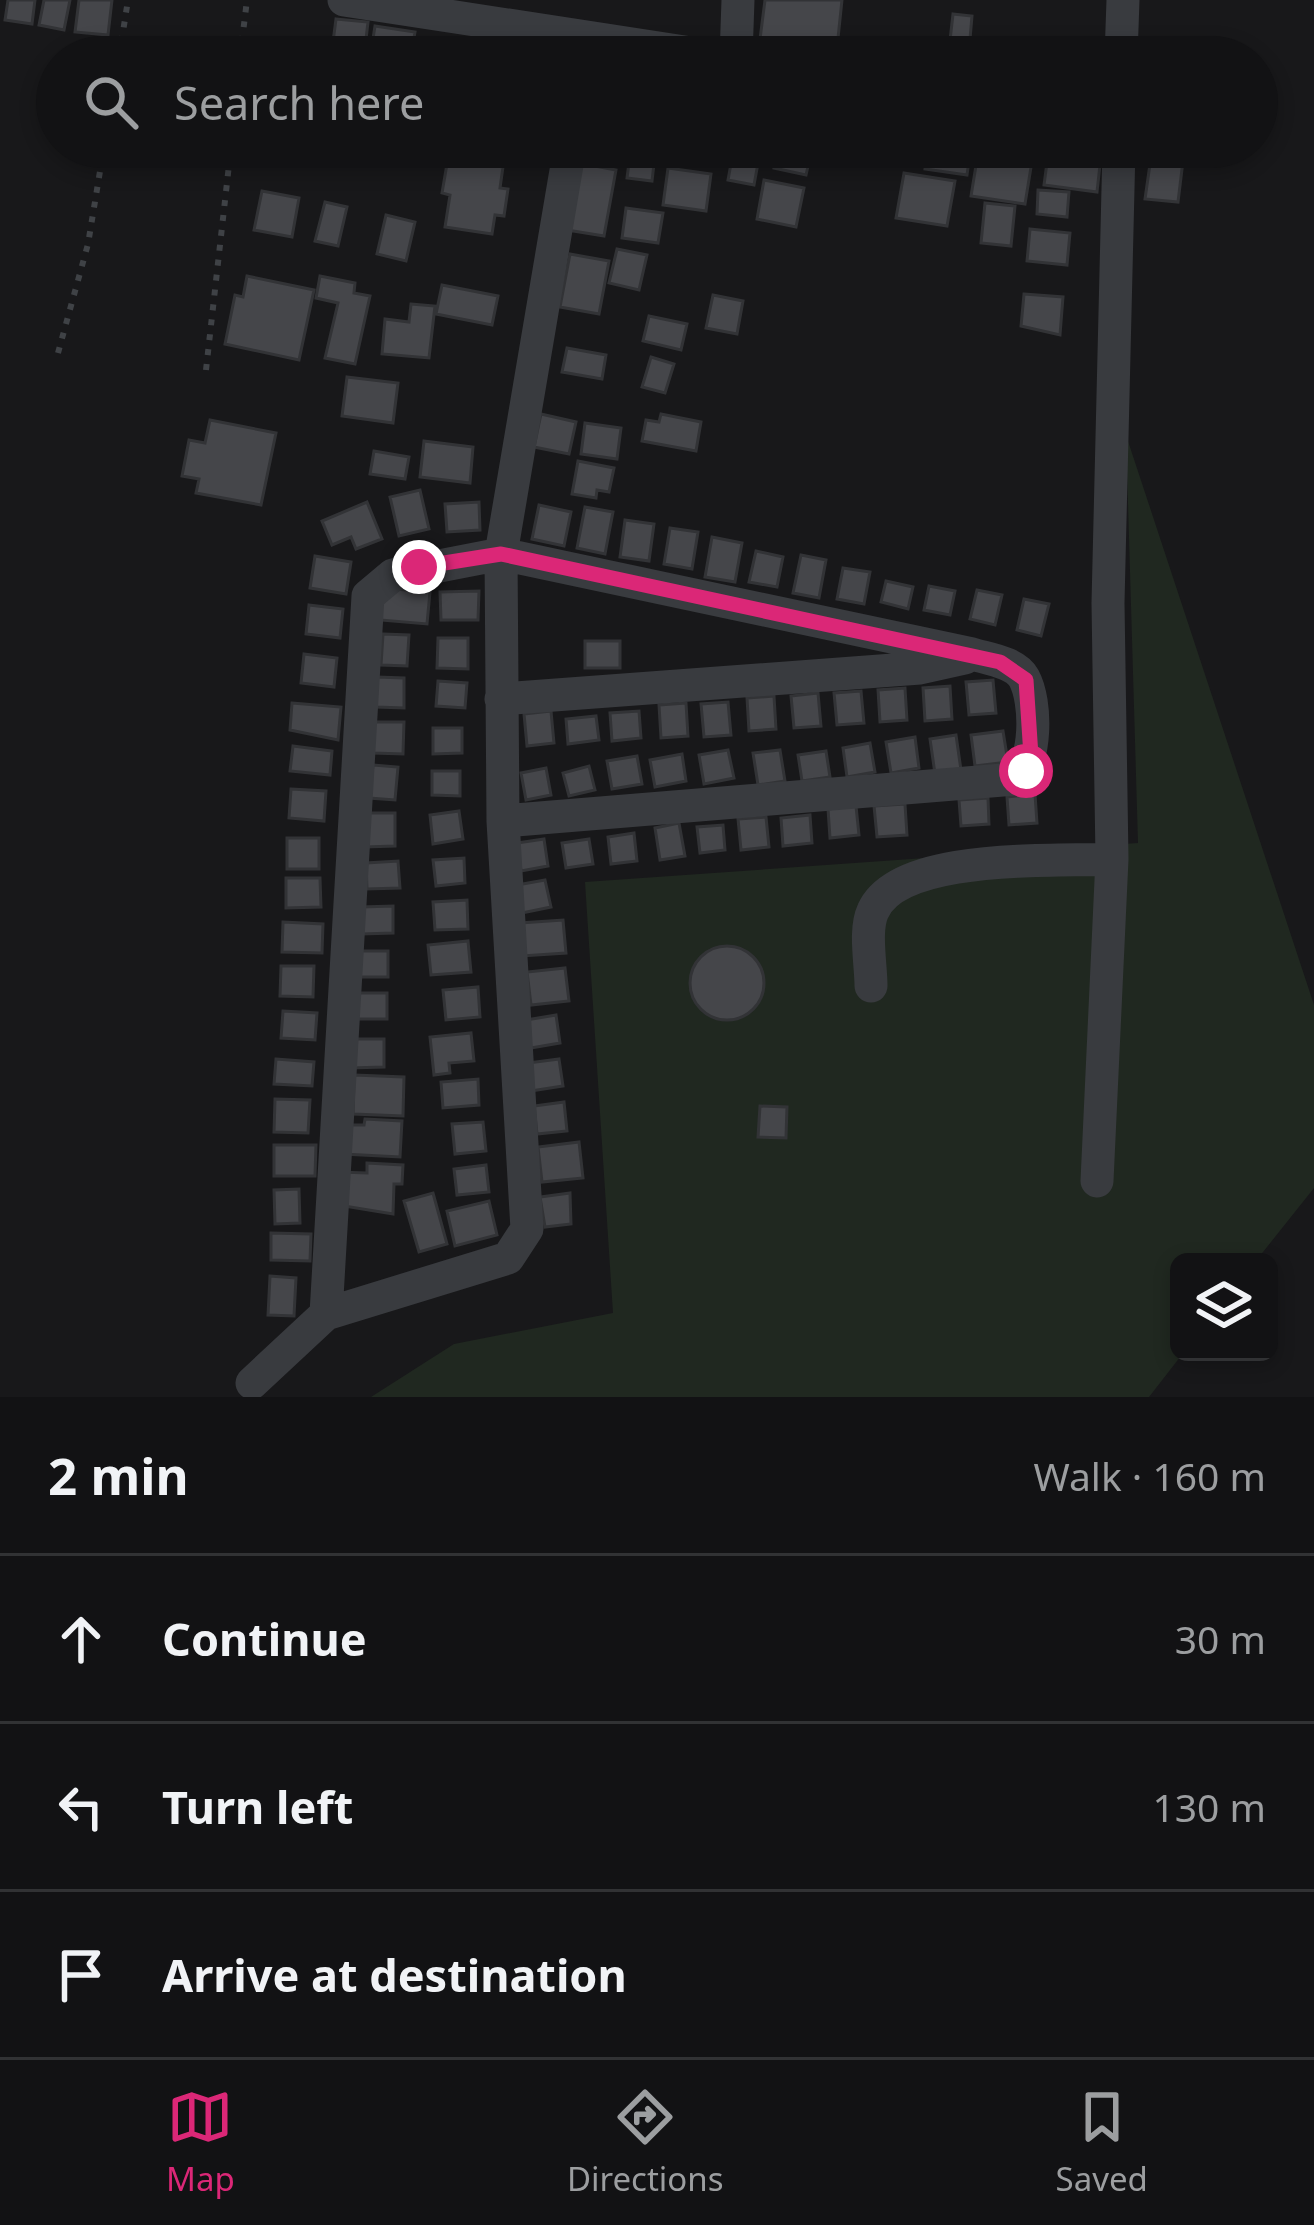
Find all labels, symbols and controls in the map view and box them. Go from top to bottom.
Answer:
search box [36,36,1278,168]
icon: search [78,69,144,135]
text: Search here [174,72,424,133]
route end [392,540,446,594]
route start [999,744,1053,798]
map controls [1170,1253,1278,1361]
button: layers [1170,1253,1278,1361]
text: 2 min [48,1440,189,1510]
text: Walk · 160 m [1033,1449,1266,1502]
icon: ahead [48,1606,114,1672]
text: Continue [162,1608,367,1669]
text: 30 m [1175,1612,1266,1665]
icon: left [48,1774,114,1840]
text: Turn left [162,1776,353,1837]
text: 130 m [1152,1780,1266,1833]
icon: arrive [48,1942,114,2008]
text: Arrive at destination [162,1944,627,2005]
tab: Map [166,2084,235,2201]
tab: Directions [567,2084,724,2201]
tab: Saved [1056,2084,1148,2201]

